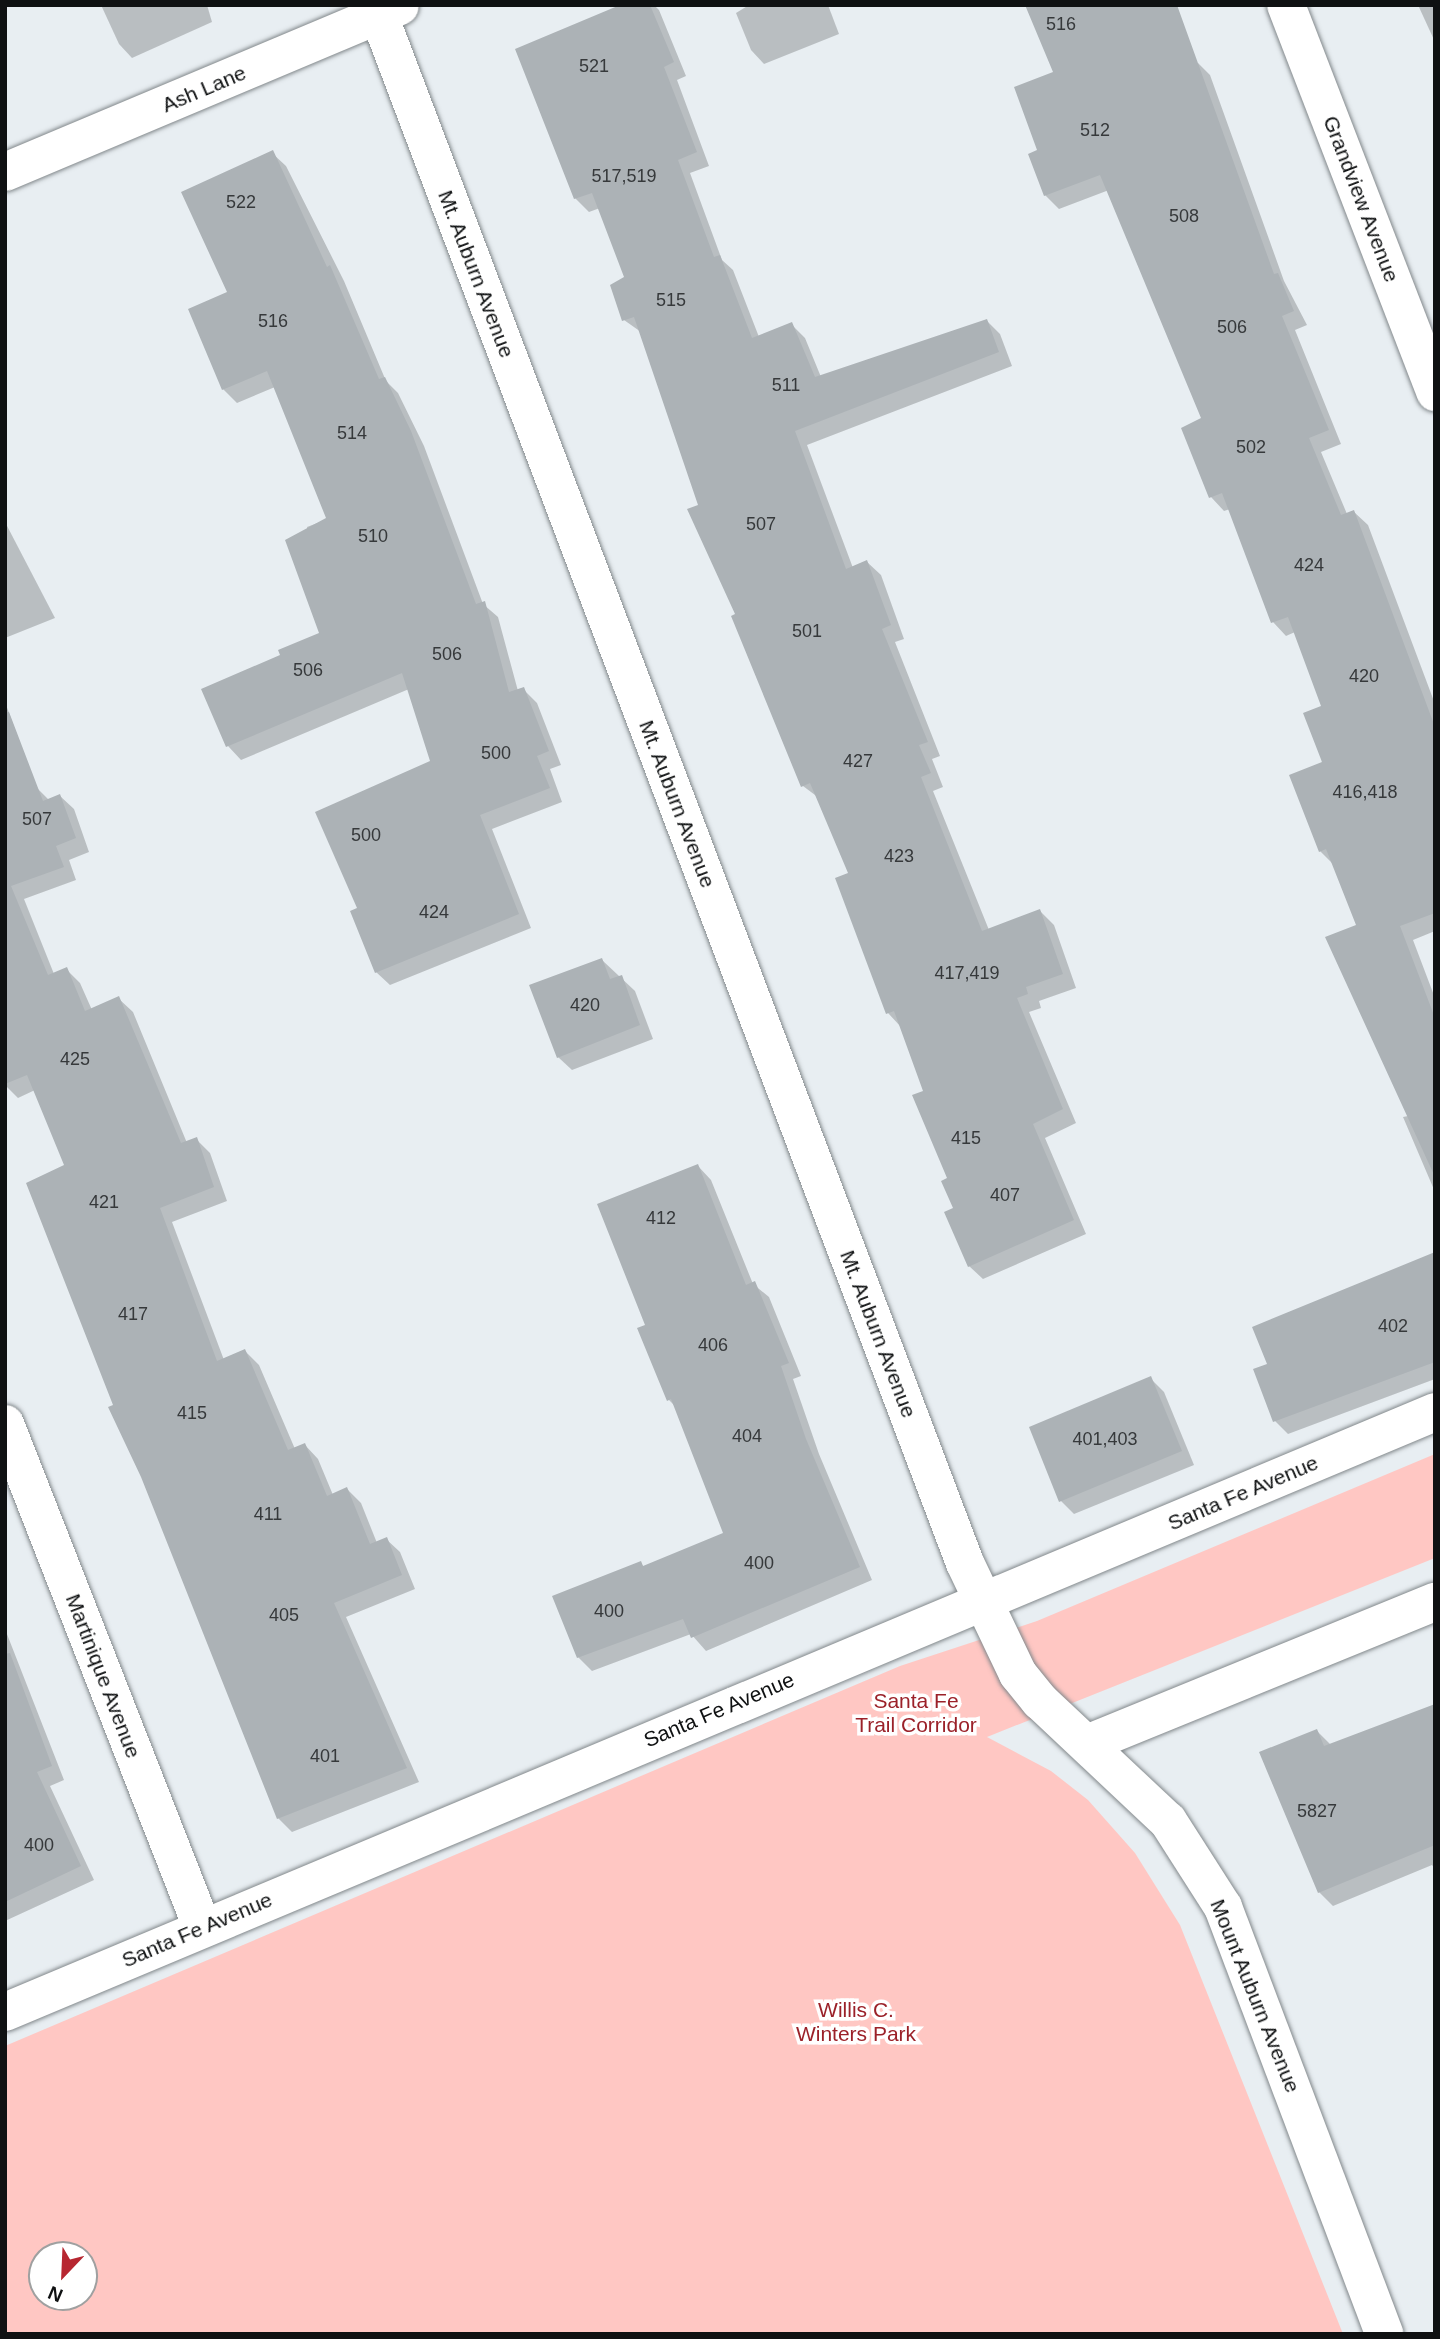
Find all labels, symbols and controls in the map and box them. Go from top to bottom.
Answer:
house number: 516 [1046,13,1076,35]
house number: 521 [579,55,609,77]
street label: Ash Lane [158,60,250,118]
street label: Grandview Avenue [1318,112,1404,286]
house number: 512 [1080,119,1110,141]
house number: 517,519 [591,165,657,187]
street label: Mt. Auburn Avenue [432,186,520,362]
house number: 522 [226,191,256,213]
house number: 508 [1169,205,1199,227]
house number: 515 [656,289,686,311]
house number: 516 [258,310,288,332]
house number: 506 [1217,316,1247,338]
house number: 511 [772,374,800,396]
house number: 514 [337,422,367,444]
house number: 502 [1236,436,1266,458]
house number: 507 [746,513,776,535]
house number: 510 [358,525,388,547]
house number: 424 [1294,554,1324,576]
house number: 501 [792,620,822,642]
house number: 506 [432,643,462,665]
house number: 506 [293,659,323,681]
house number: 420 [1349,665,1379,687]
street label: Mt. Auburn Avenue [633,716,721,892]
house number: 500 [481,742,511,764]
house number: 427 [843,750,873,772]
house number: 416,418 [1332,781,1398,803]
house number: 507 [22,808,52,830]
house number: 500 [351,824,381,846]
house number: 423 [884,845,914,867]
house number: 424 [419,901,449,923]
house number: 417,419 [934,962,1000,984]
house number: 420 [570,994,600,1016]
house number: 425 [60,1048,90,1070]
house number: 415 [951,1127,981,1149]
house number: 407 [990,1184,1020,1206]
house number: 421 [89,1191,119,1213]
house number: 412 [646,1207,676,1229]
street label: Mt. Auburn Avenue [834,1246,922,1422]
house number: 417 [118,1303,148,1325]
house number: 402 [1378,1315,1408,1337]
house number: 406 [698,1334,728,1356]
house number: 415 [177,1402,207,1424]
house number: 404 [732,1425,762,1447]
house number: 401,403 [1072,1428,1138,1450]
street label: Santa Fe Avenue [1164,1450,1322,1536]
house number: 411 [254,1503,282,1525]
house number: 400 [744,1552,774,1574]
street label: Martinique Avenue [60,1590,146,1762]
house number: 400 [594,1600,624,1622]
house number: 405 [269,1604,299,1626]
street label: Santa Fe Avenue [640,1667,798,1753]
park label: Santa Fe Trail Corridor [855,1688,977,1738]
house number: 401 [310,1745,340,1767]
house number: 5827 [1297,1800,1337,1822]
house number: 400 [24,1834,54,1856]
street label: Santa Fe Avenue [118,1887,276,1973]
street label: Mount Auburn Avenue [1204,1895,1306,2097]
park label: Willis C. Winters Park [796,1997,916,2047]
north arrow [28,2241,98,2311]
text: N [45,2282,66,2306]

